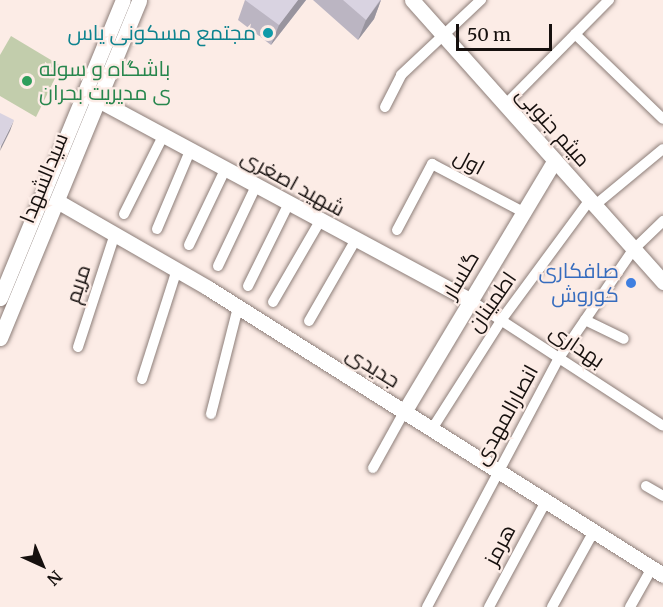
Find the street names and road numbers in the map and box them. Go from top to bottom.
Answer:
street label: میثم جنوبی [511,82,595,172]
street label: سیدالشهدا [15,129,73,227]
street label: شهید اصغری [237,144,349,222]
street label: اول [449,144,489,180]
street label: گلسار [437,247,485,303]
street label: مریم [60,261,96,307]
street label: اطمینان [462,267,522,337]
street label: بهداری [545,319,609,373]
street label: جدیدی [341,341,405,393]
street label: انصارالمهدی [468,361,544,469]
street label: هرمز [479,520,521,570]

